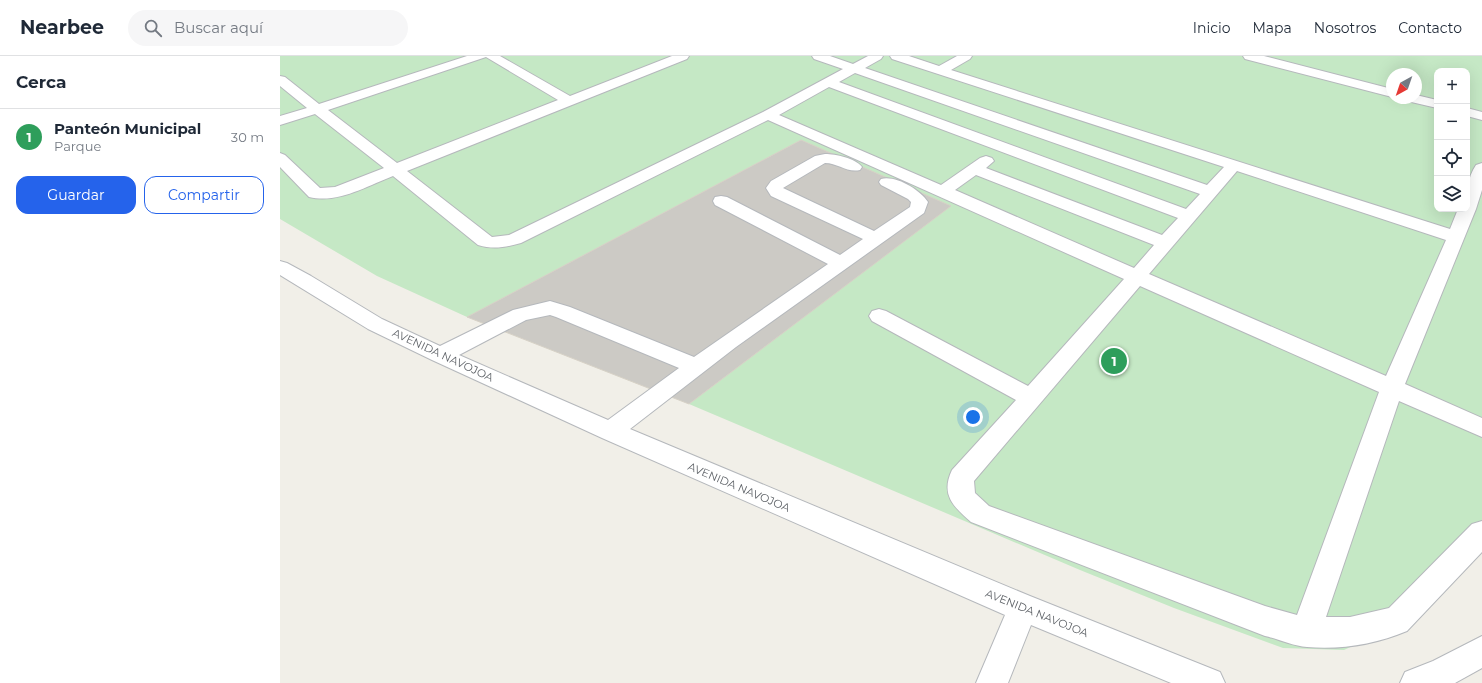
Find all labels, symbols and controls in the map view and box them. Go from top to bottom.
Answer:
search box [128,10,408,46]
text: Nearbee [20,16,104,39]
icon: search [142,17,164,39]
text: Buscar aquí [174,18,263,37]
text: Inicio [1193,19,1230,37]
text: Mapa [1252,19,1292,37]
text: Nosotros [1314,19,1376,37]
text: Contacto [1398,19,1462,37]
north arrow [1386,68,1422,104]
map controls [1434,68,1470,212]
button: + [1434,68,1470,104]
text: Cerca [16,72,66,92]
button: − [1434,104,1470,140]
text: Panteón Municipal [54,119,201,138]
text: 1 [26,129,32,145]
text: 30 m [231,129,264,145]
text: Parque [54,138,101,154]
button: locate [1434,140,1470,176]
button: Guardar [16,176,136,214]
button: Compartir [144,176,264,214]
button: layers [1434,176,1470,212]
street label: AVENIDA NAVOJOA [390,325,496,385]
pin: 1 [1101,346,1127,376]
your location [963,407,983,427]
street label: AVENIDA NAVOJOA [686,459,792,515]
street label: AVENIDA NAVOJOA [983,586,1091,640]

